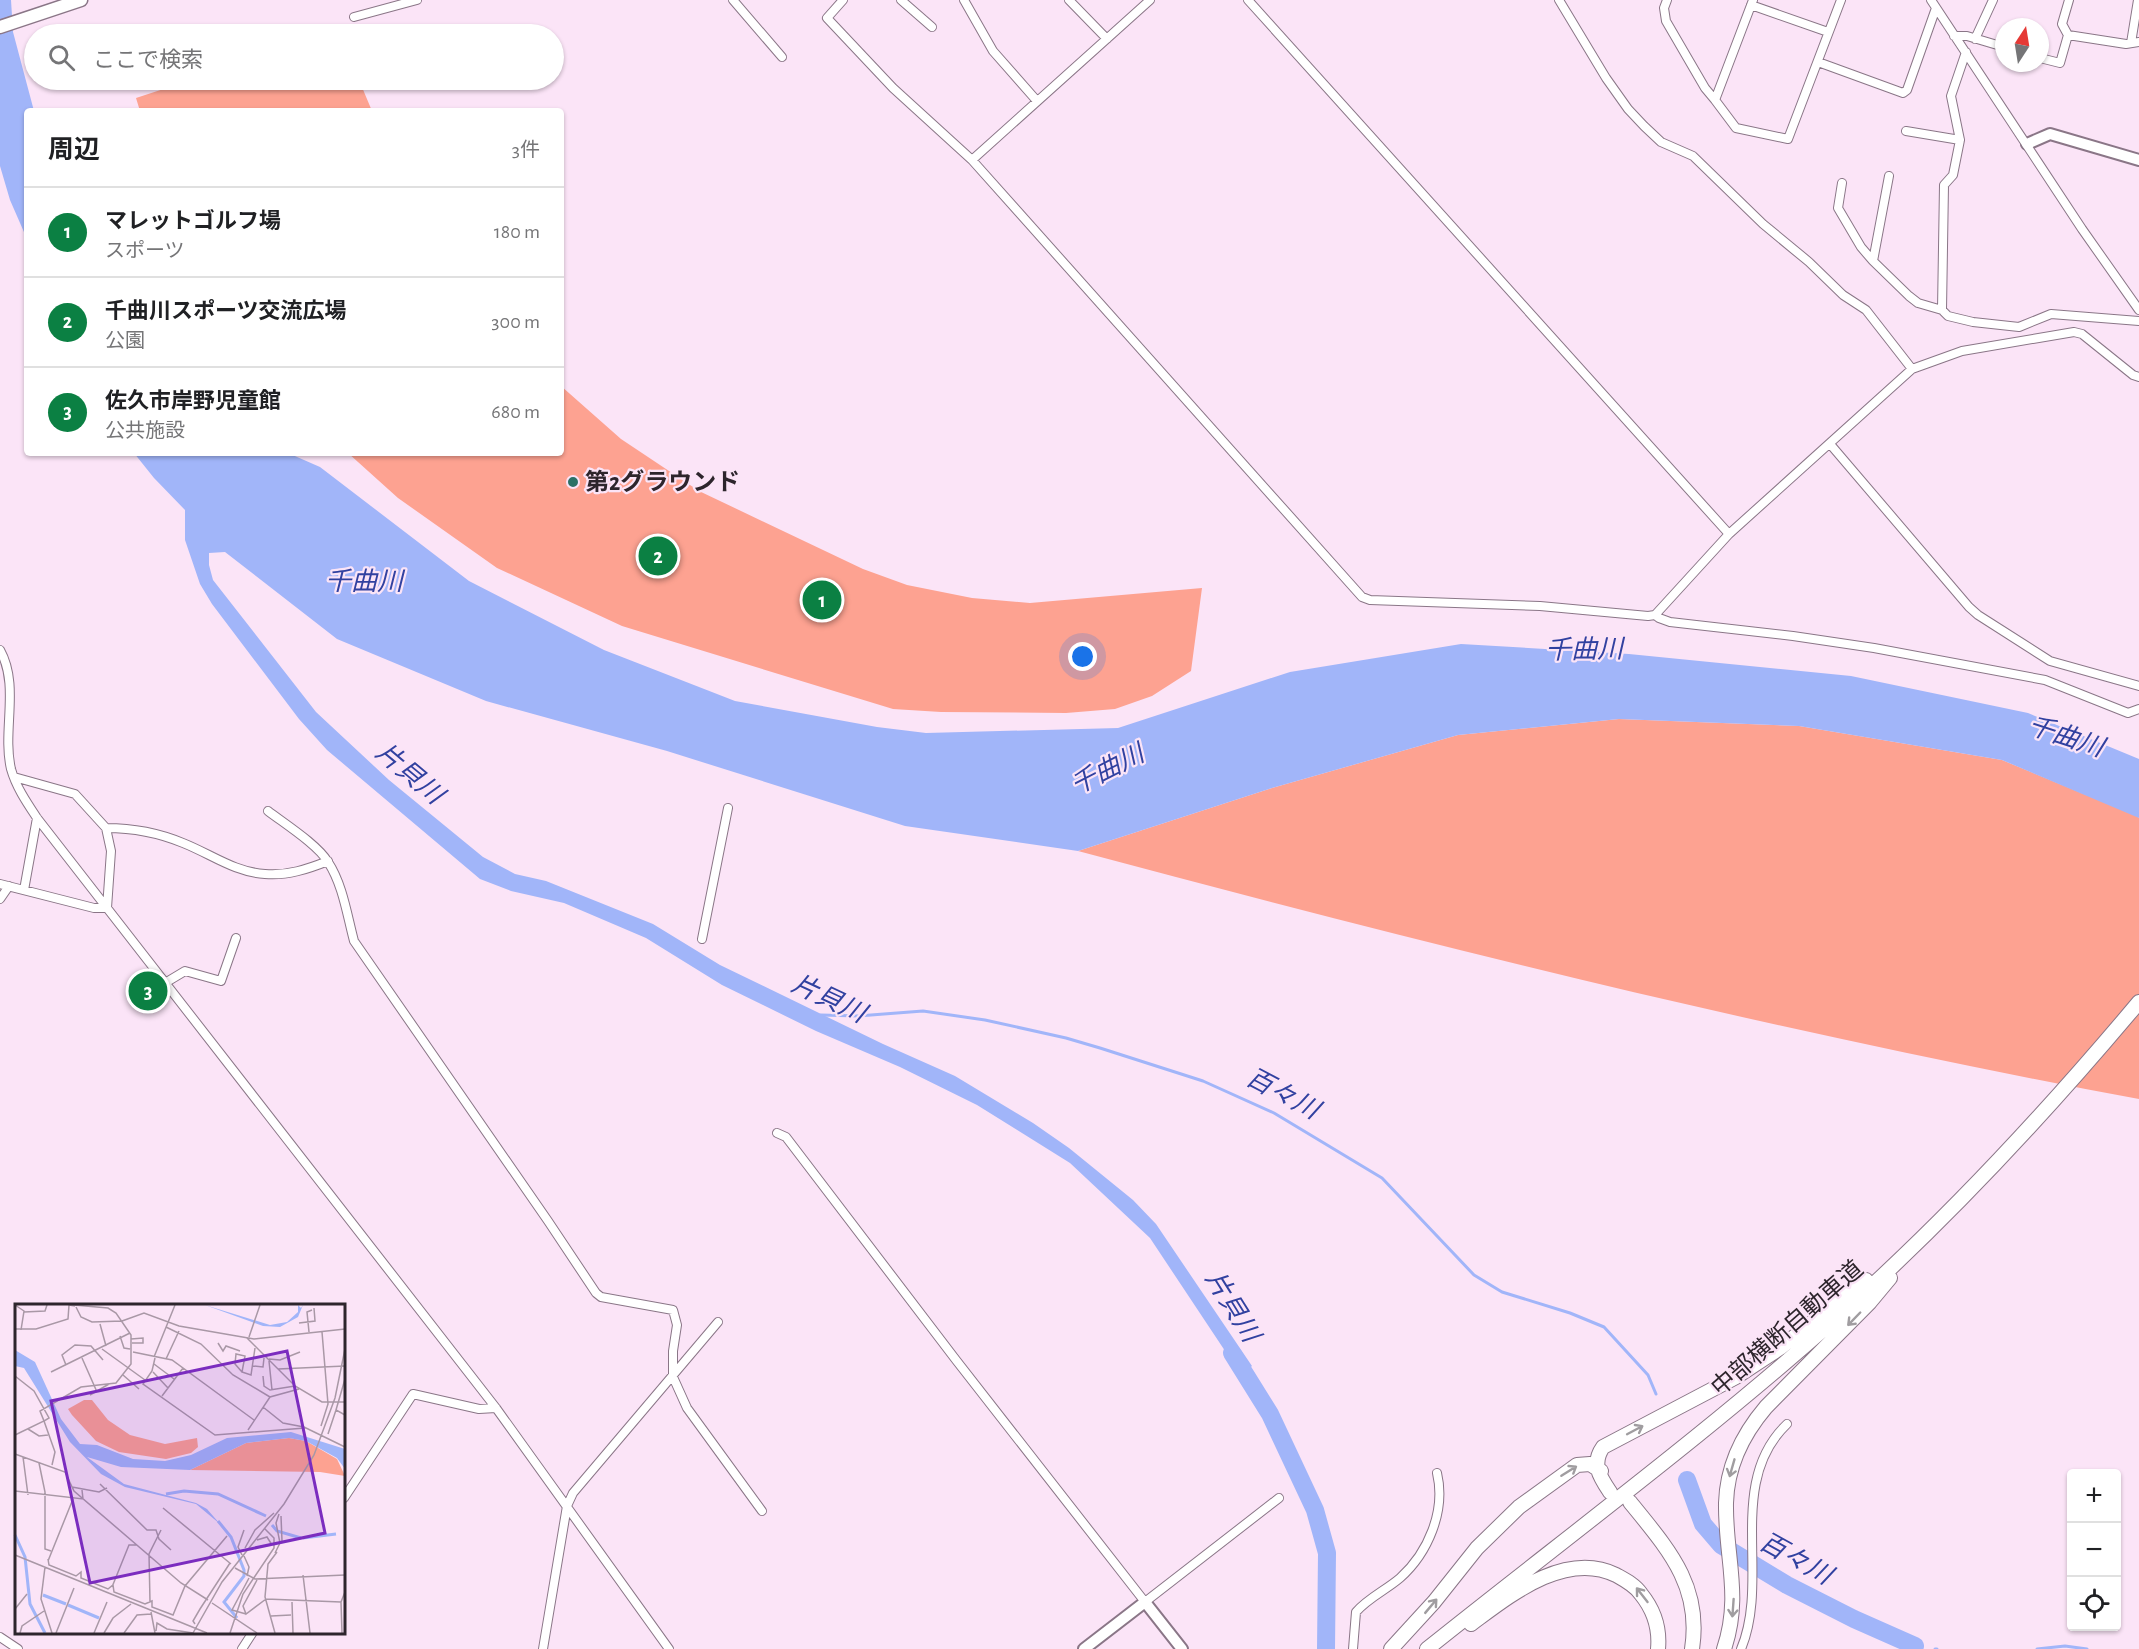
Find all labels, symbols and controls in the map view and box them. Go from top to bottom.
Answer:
north arrow [1995,18,2049,72]
search box [24,24,564,90]
icon: search [45,41,78,74]
text: ここで検索 [93,49,203,71]
text: 周辺 [48,137,100,163]
text: 3件 [512,140,540,160]
text: マレットゴルフ場 [105,210,281,232]
text: 1 [64,222,71,242]
text: 180 m [494,222,540,242]
text: スポーツ [105,241,185,261]
text: 千曲川スポーツ交流広場 [105,300,347,322]
text: 2 [63,312,72,332]
text: 300 m [491,312,540,332]
text: 公園 [105,331,145,351]
text: 佐久市岸野児童館 [105,390,281,412]
text: 3 [63,402,72,422]
text: 680 m [491,402,540,422]
text: 公共施設 [105,421,185,441]
place label: 第2グラウンド [585,469,740,495]
marker: 第2グラウンド [566,475,580,489]
pin: 2 [638,534,678,578]
water label: 千曲川 [325,568,406,595]
pin: 1 [802,578,842,622]
water label: 千曲川 [1545,635,1626,664]
your location [1068,642,1097,671]
water label: 千曲川 [2025,712,2110,762]
water label: 片貝川 [371,738,451,811]
water label: 千曲川 [1066,738,1151,799]
pin: 3 [128,968,168,1014]
water label: 片貝川 [788,970,873,1028]
water label: 百々川 [1242,1064,1326,1125]
street label: 中部横断自動車道 [1706,1255,1868,1401]
water label: 片貝川 [1200,1266,1266,1349]
inset map [15,1304,345,1634]
one-way arrow [1846,1311,1861,1326]
one-way arrow [1625,1424,1643,1436]
one-way arrow [1726,1458,1737,1477]
one-way arrow [1560,1464,1577,1476]
map controls [2067,1469,2121,1631]
button: + [2067,1469,2121,1523]
button: − [2067,1523,2121,1577]
water label: 百々川 [1755,1529,1839,1591]
button: locate [2067,1577,2121,1631]
one-way arrow [1635,1587,1648,1603]
one-way arrow [1727,1597,1738,1617]
one-way arrow [1424,1598,1437,1614]

